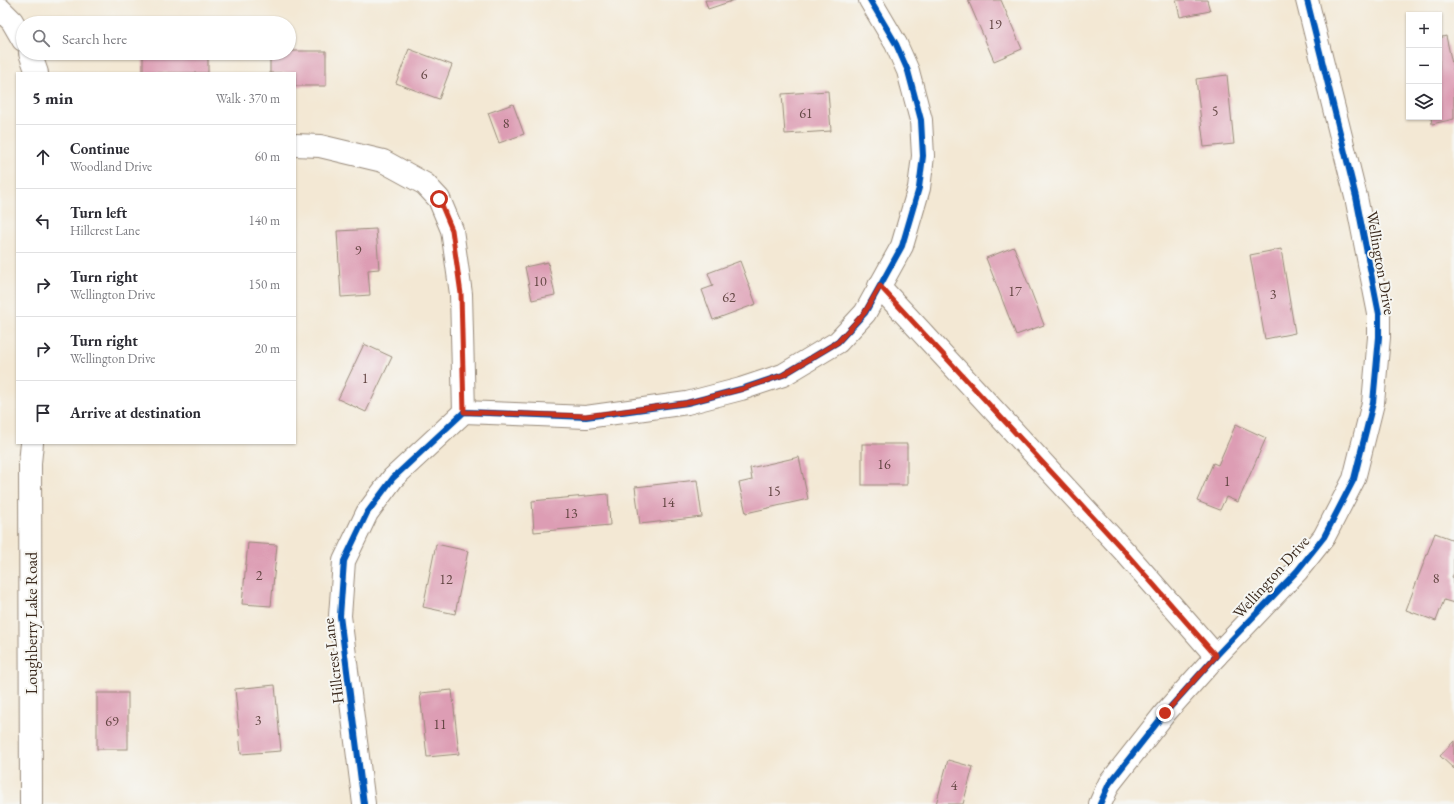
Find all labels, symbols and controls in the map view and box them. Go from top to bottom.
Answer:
map controls [1406,12,1442,120]
button: + [1406,12,1442,48]
house number: 19 [988,15,1002,33]
search box [16,16,296,60]
icon: search [30,27,52,49]
text: Search here [62,29,127,48]
button: − [1406,48,1442,84]
house number: 6 [421,65,428,83]
button: layers [1406,84,1442,120]
text: 5 min [32,87,73,109]
text: Walk · 370 m [216,90,280,107]
house number: 5 [1212,102,1218,120]
house number: 61 [799,104,813,122]
house number: 8 [503,114,510,132]
text: Continue [70,139,130,158]
icon: ahead [32,146,54,168]
text: 60 m [255,148,280,165]
text: Woodland Drive [70,158,152,175]
route start [430,190,448,208]
text: Turn left [70,203,127,222]
street label: Wellington Drive [1362,209,1400,317]
icon: left [32,210,54,232]
text: 140 m [249,212,280,229]
text: Hillcrest Lane [70,222,140,239]
house number: 9 [355,241,362,259]
text: Turn right [70,267,138,286]
house number: 10 [533,272,547,290]
icon: right [32,274,54,296]
text: 150 m [249,276,280,293]
house number: 17 [1008,282,1022,300]
house number: 3 [1270,285,1277,303]
text: Wellington Drive [70,286,155,303]
house number: 62 [722,288,736,306]
text: Turn right [70,331,138,350]
icon: right [32,338,54,360]
text: 20 m [255,340,280,357]
text: Wellington Drive [70,350,155,367]
house number: 1 [362,369,368,387]
icon: arrive [32,402,54,424]
text: Arrive at destination [70,403,201,422]
house number: 16 [877,455,891,473]
house number: 1 [1224,472,1230,490]
house number: 15 [767,482,781,500]
house number: 14 [661,493,675,511]
house number: 13 [564,504,578,522]
street label: Wellington Drive [1228,531,1314,623]
street label: Loughberry Lake Road [21,551,42,694]
house number: 2 [256,566,263,584]
house number: 8 [1433,569,1440,587]
house number: 12 [439,570,453,588]
street label: Hillcrest Lane [317,617,349,705]
route end [1156,704,1174,722]
house number: 3 [255,711,262,729]
house number: 69 [105,712,119,730]
house number: 11 [433,715,447,733]
house number: 4 [951,776,958,794]

